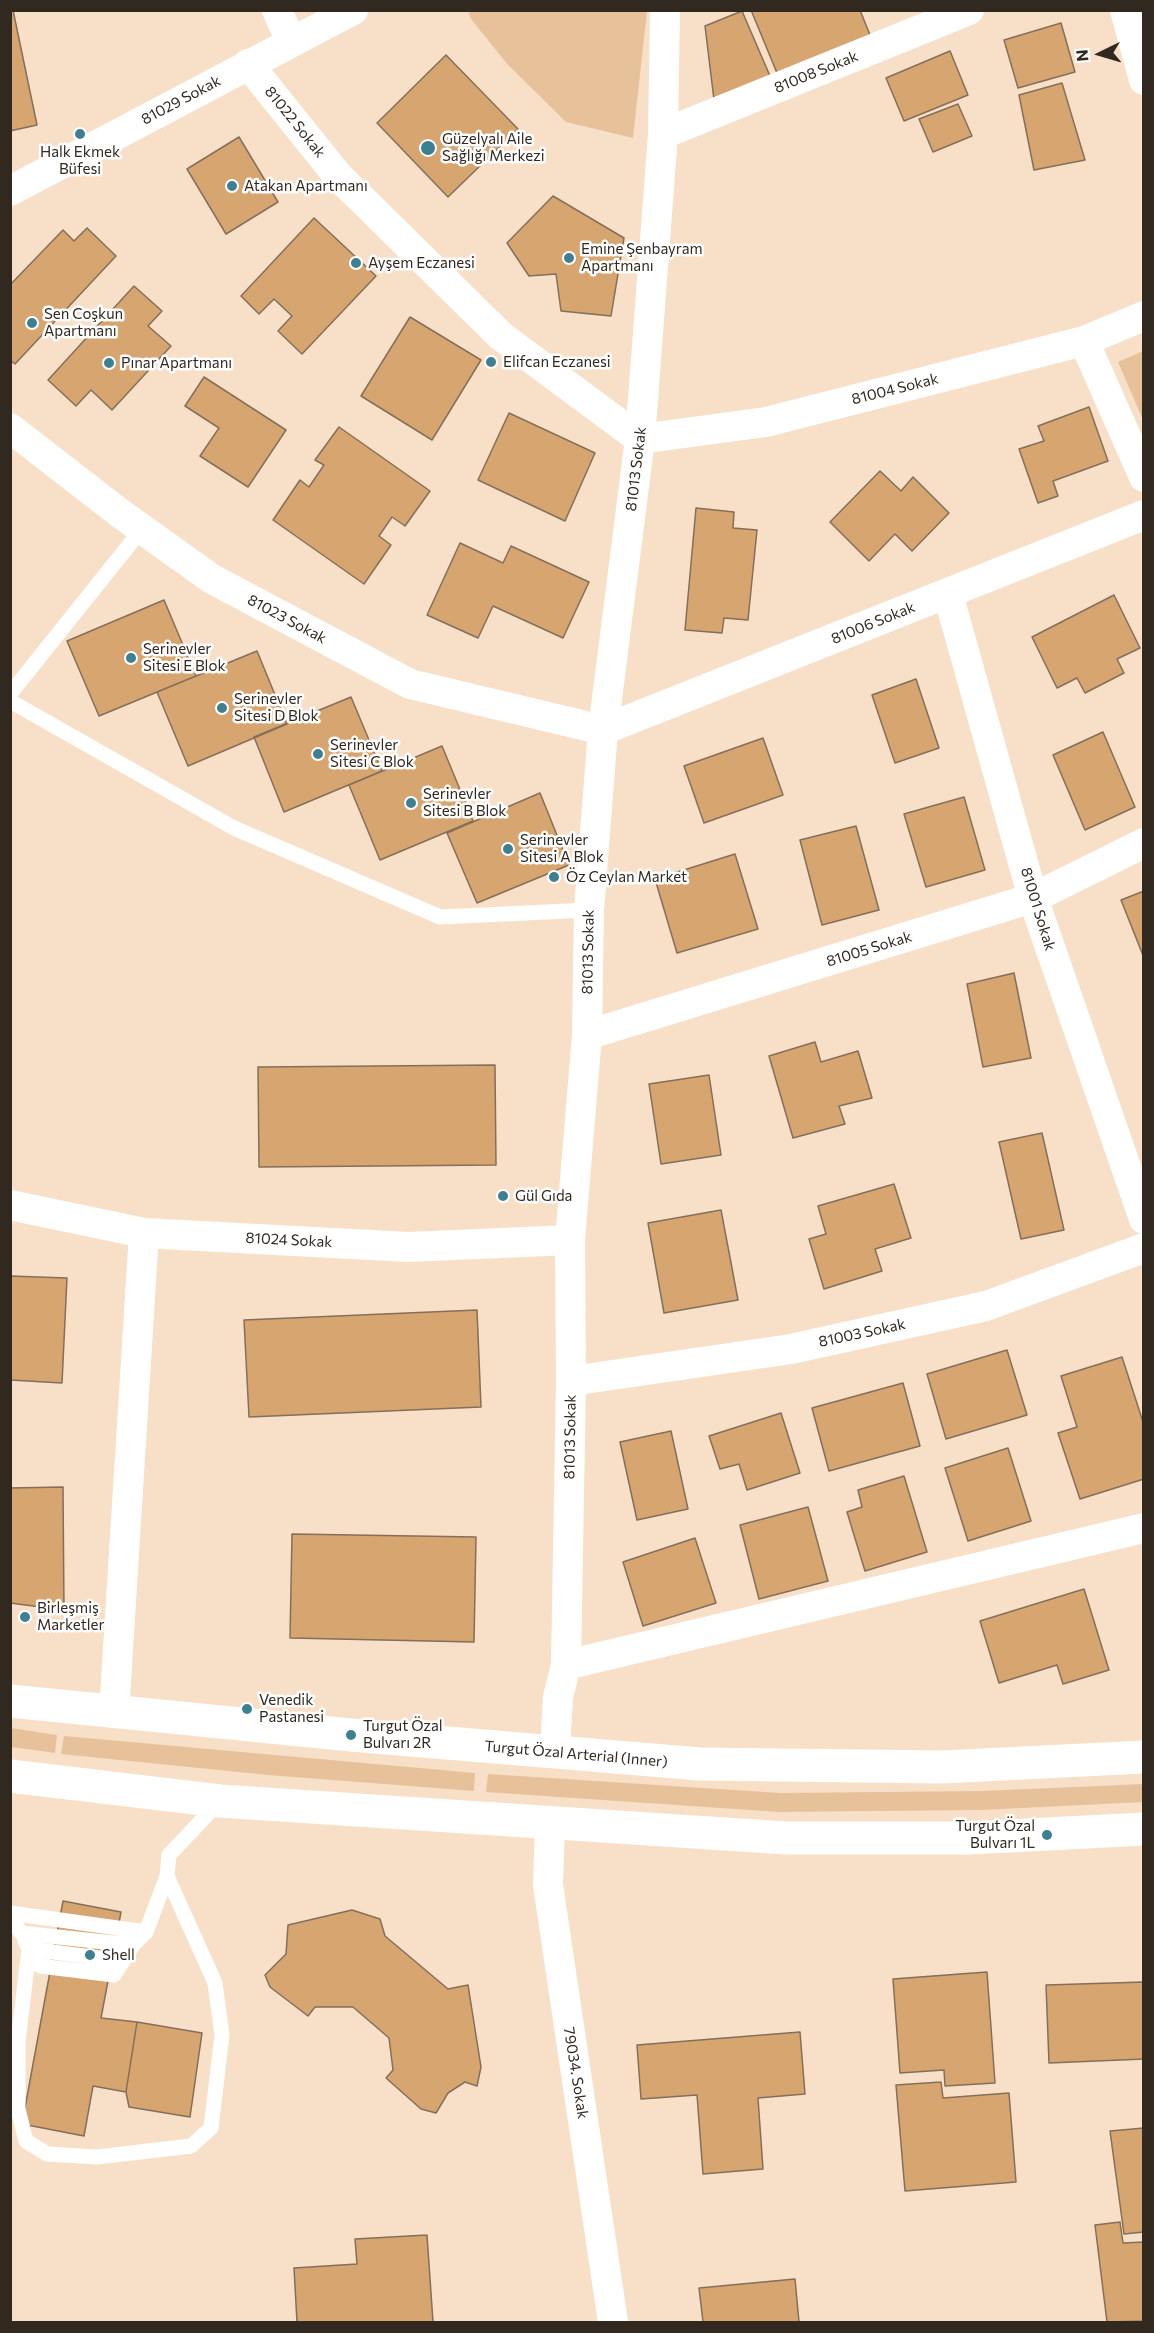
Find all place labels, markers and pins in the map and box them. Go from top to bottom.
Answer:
marker: Halk Ekmek Büfesi [73,127,87,141]
place label: Güzelyalı Aile Sağlığı Merkezi [442,130,545,165]
marker: Güzelyalı Aile Sağlığı Merkezi [419,139,437,157]
place label: Halk Ekmek Büfesi [40,143,120,178]
place label: Atakan Apartmanı [244,177,368,195]
marker: Atakan Apartmanı [225,179,239,193]
place label: Emine Şenbayram Apartmanı [581,240,703,275]
marker: Emine Şenbayram Apartmanı [562,251,576,265]
place label: Ayşem Eczanesi [368,254,475,272]
marker: Ayşem Eczanesi [349,256,363,270]
place label: Sen Coşkun Apartmanı [44,305,123,340]
marker: Sen Coşkun Apartmanı [25,316,39,330]
place label: Elifcan Eczanesi [503,353,611,371]
place label: Pınar Apartmanı [121,354,232,372]
marker: Elifcan Eczanesi [484,355,498,369]
marker: Pınar Apartmanı [102,356,116,370]
place label: Serinevler Sitesi E Blok [143,640,226,675]
marker: Serinevler Sitesi E Blok [124,651,138,665]
place label: Serinevler Sitesi D Blok [234,690,319,725]
marker: Serinevler Sitesi D Blok [215,701,229,715]
place label: Serinevler Sitesi C Blok [330,736,414,771]
marker: Serinevler Sitesi C Blok [311,747,325,761]
place label: Serinevler Sitesi B Blok [423,785,506,820]
marker: Serinevler Sitesi B Blok [404,796,418,810]
place label: Serinevler Sitesi A Blok [520,831,604,866]
marker: Serinevler Sitesi A Blok [501,842,515,856]
place label: Öz Ceylan Market [566,868,687,886]
marker: Öz Ceylan Market [547,870,561,884]
place label: Gül Gıda [515,1187,572,1205]
marker: Gül Gıda [496,1189,510,1203]
place label: Birleşmiş Marketler [37,1599,105,1634]
marker: Birleşmiş Marketler [18,1610,32,1624]
place label: Venedik Pastanesi [259,1691,324,1726]
marker: Venedik Pastanesi [240,1702,254,1716]
place label: Turgut Özal Bulvarı 2R [363,1717,443,1752]
marker: Turgut Özal Bulvarı 2R [344,1728,358,1742]
place label: Turgut Özal Bulvarı 1L [955,1817,1035,1852]
marker: Turgut Özal Bulvarı 1L [1040,1828,1054,1842]
place label: Shell [102,1946,135,1964]
marker: Shell [83,1948,97,1962]

